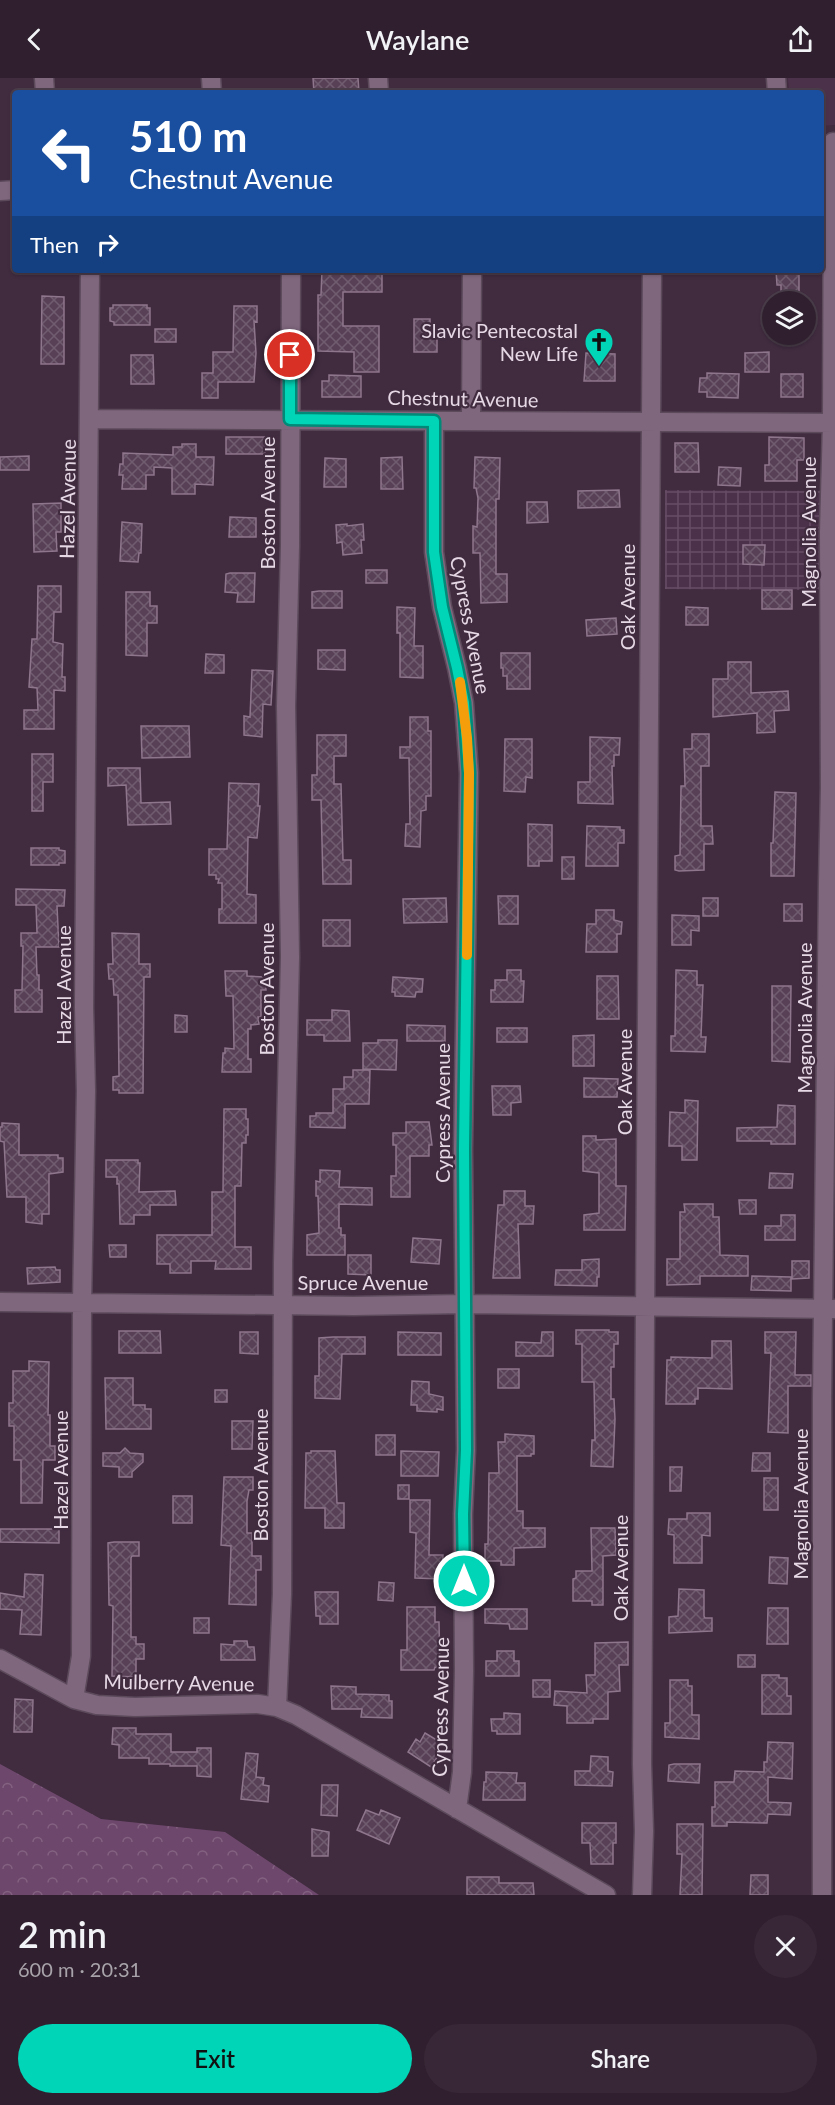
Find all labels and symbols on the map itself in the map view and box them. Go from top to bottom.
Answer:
place label: Slavic Pentecostal New Life [421,318,578,365]
church icon: Slavic Pentecostal New Life [583,326,615,368]
pin [264,329,315,380]
street label: Chestnut Avenue [387,385,539,411]
street label: Boston Avenue [255,436,279,570]
street label: Hazel Avenue [54,439,80,559]
street label: Magnolia Avenue [796,456,820,608]
street label: Oak Avenue [615,544,639,650]
street label: Cypress Avenue [446,554,496,696]
street label: Boston Avenue [254,922,278,1056]
street label: Hazel Avenue [51,925,75,1045]
street label: Magnolia Avenue [792,942,816,1094]
street label: Oak Avenue [612,1029,636,1135]
street label: Cypress Avenue [430,1043,454,1183]
street label: Spruce Avenue [298,1270,428,1294]
street label: Boston Avenue [248,1408,272,1542]
street label: Hazel Avenue [48,1410,72,1530]
street label: Magnolia Avenue [788,1428,812,1580]
street label: Oak Avenue [608,1515,632,1621]
position arrow [432,1549,496,1613]
street label: Cypress Avenue [427,1637,453,1777]
street label: Mulberry Avenue [103,1669,255,1695]

